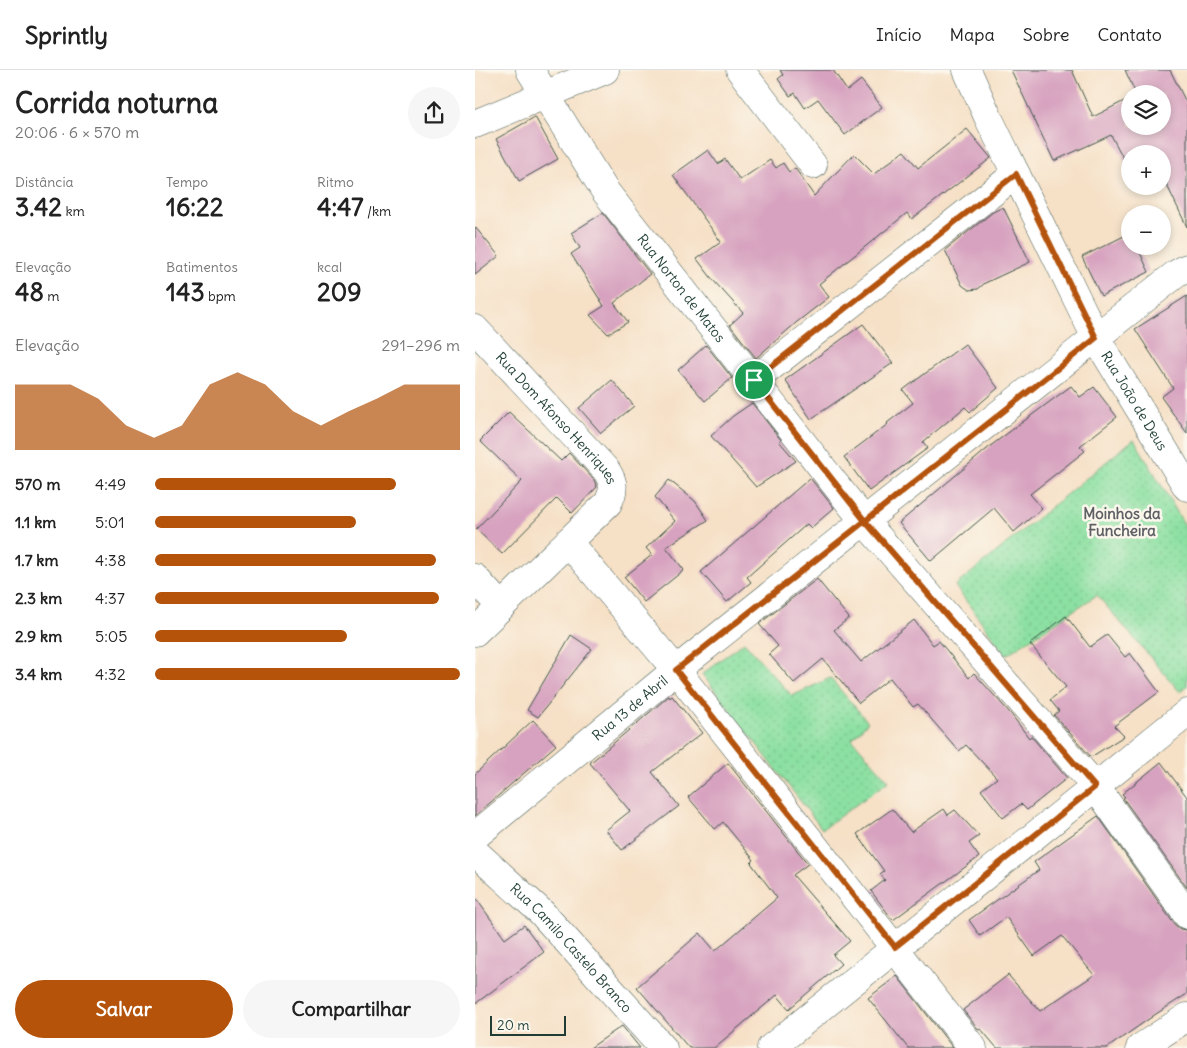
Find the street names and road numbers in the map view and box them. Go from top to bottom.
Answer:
street label: Rua Norton de Matos [633,230,729,346]
street label: Rua Dom Afonso Henriques [492,348,621,486]
street label: Rua João de Deus [1097,348,1172,454]
street label: Rua 13 de Abril [588,671,672,745]
street label: Rua Camilo Castelo Branco [506,879,636,1017]

